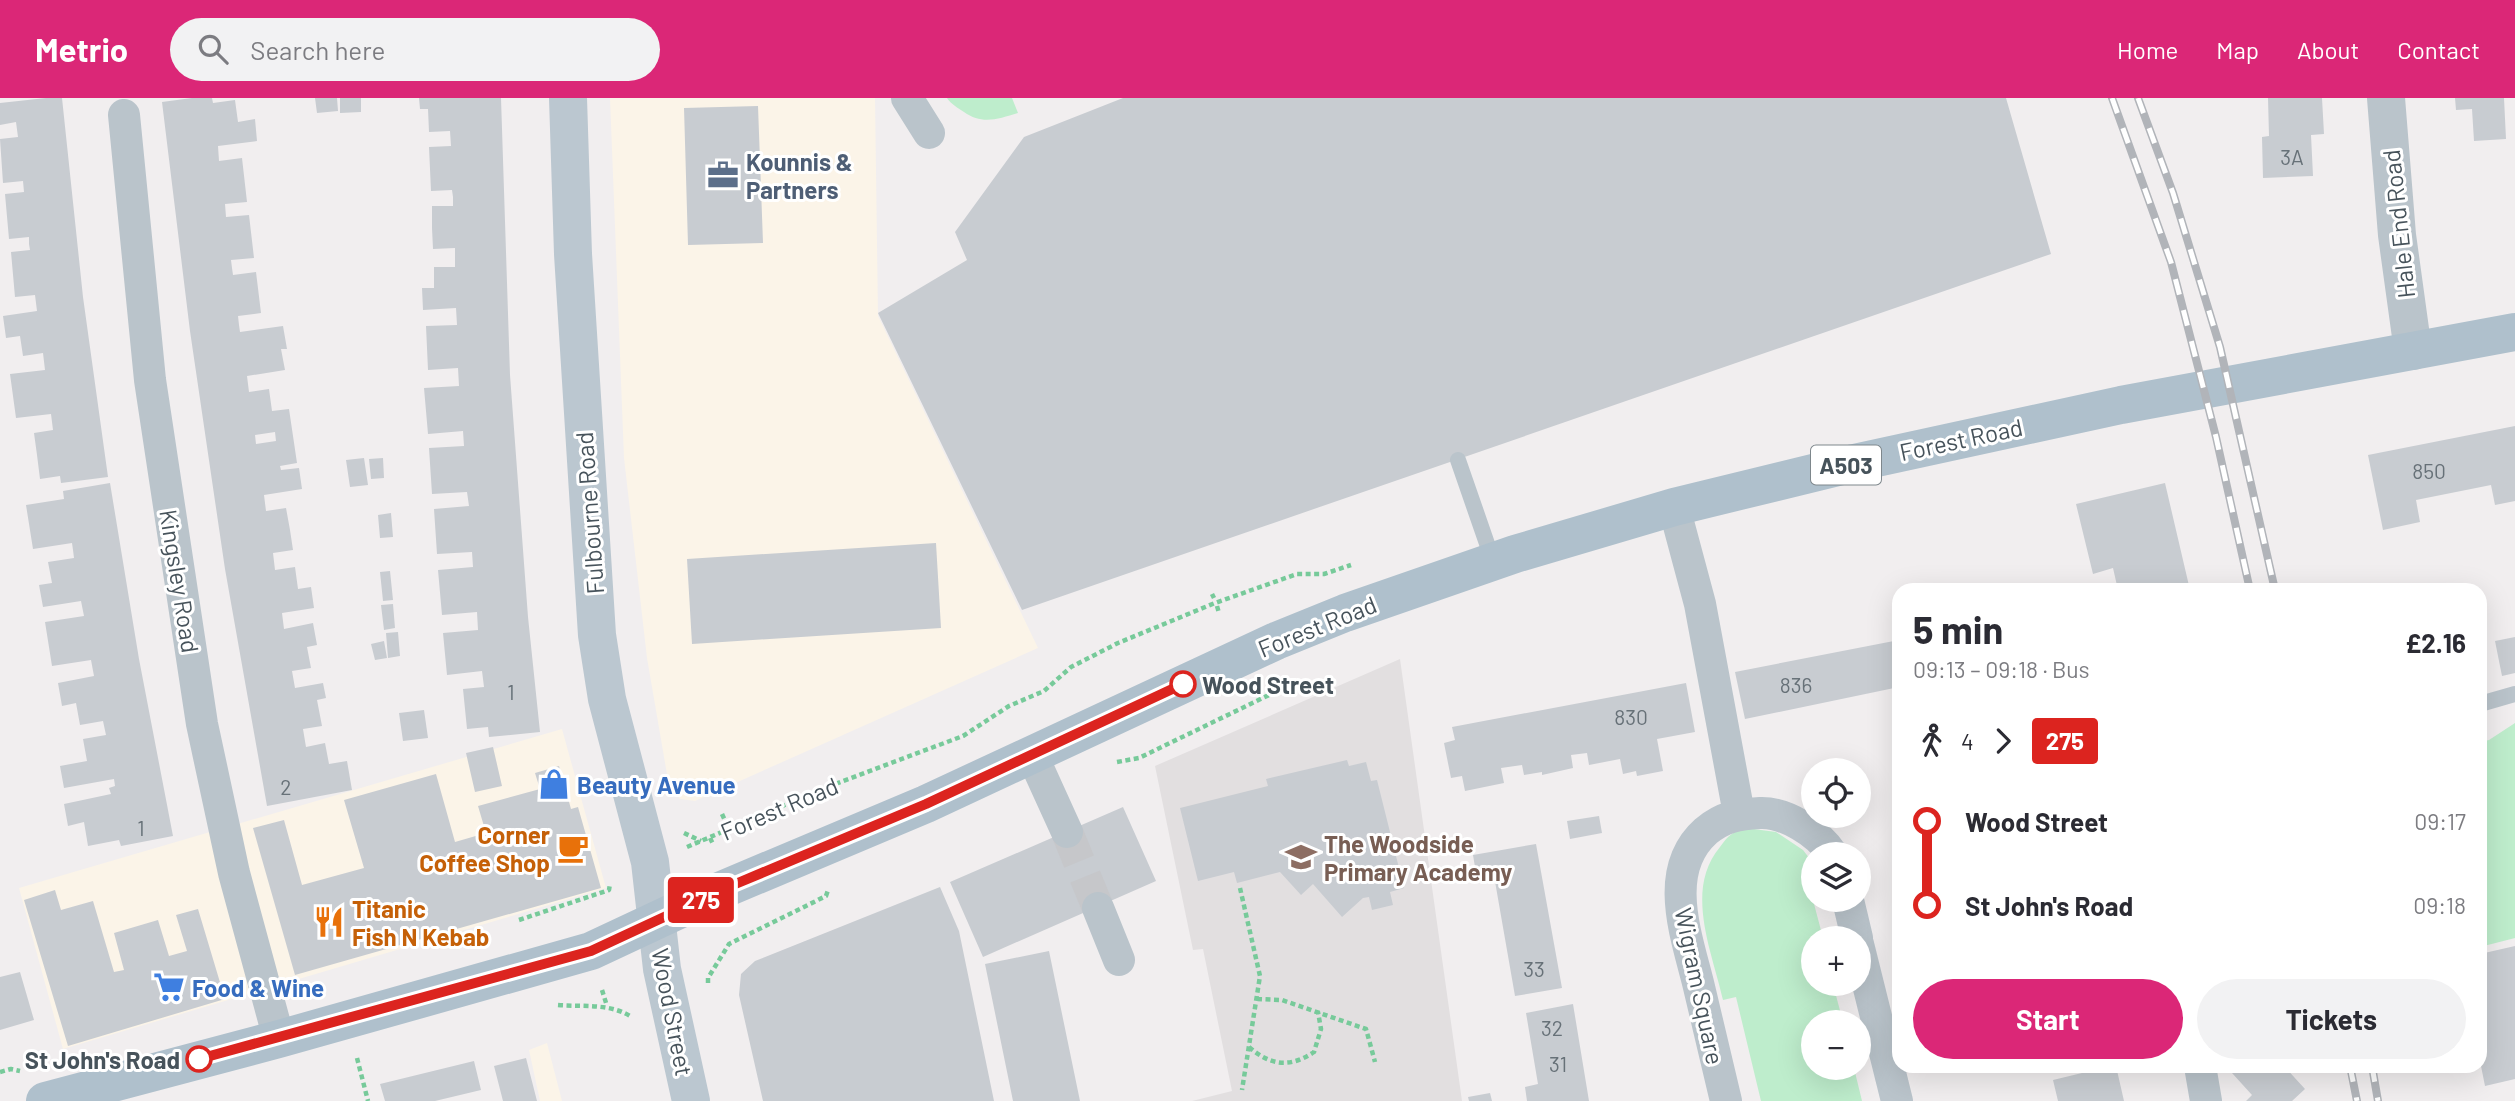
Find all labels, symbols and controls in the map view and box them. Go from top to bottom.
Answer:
search box [170,18,660,81]
text: Metrio [35,29,128,69]
icon: search [194,30,232,68]
text: Search here [250,34,385,65]
text: Home [2117,35,2178,64]
text: Map [2216,35,2259,64]
text: About [2297,35,2359,64]
text: Contact [2397,35,2480,64]
house number: 3A [2280,144,2304,169]
place label: Kounnis & Partners [746,147,853,204]
street label: Hale End Road [2376,148,2420,300]
office icon: Kounnis & Partners [706,158,740,192]
street label: Forest Road [1897,412,2025,466]
street label: Fulbourne Road [569,431,609,595]
road number: A503 [1811,446,1881,484]
house number: 850 [2412,458,2446,483]
street label: Kingsley Road [154,507,206,655]
street label: Forest Road [1254,589,1380,663]
text: 5 min [1913,606,2003,652]
text: £2.16 [2405,627,2466,658]
text: 09:13 – 09:18 · Bus [1913,655,2090,683]
place label: Wood Street [1202,670,1334,699]
marker: Wood Street [1170,671,1196,697]
house number: 836 [1780,672,1812,697]
house number: 1 [507,679,515,704]
house number: 830 [1614,704,1648,729]
icon: walk [1913,722,1951,760]
icon: forward [1984,722,2022,760]
text: 275 [2046,726,2084,755]
text: 4 [1961,727,1974,755]
map controls [1801,758,1871,1080]
button: locate [1801,758,1871,828]
shop icon: Beauty Avenue [537,767,571,801]
place label: Beauty Avenue [577,770,736,799]
street label: Forest Road [716,770,842,846]
house number: 2 [280,774,292,799]
text: Wood Street [1965,806,2108,837]
text: 09:17 [2414,807,2466,835]
house number: 1 [137,815,145,840]
place label: Corner Coffee Shop [419,820,550,877]
place label: The Woodside Primary Academy [1324,829,1512,886]
cafe icon: Corner Coffee Shop [556,831,590,865]
school or university icon: The Woodside Primary Academy [1284,840,1318,874]
button: layers [1801,842,1871,912]
line badge: 275 [661,877,741,923]
text: 275 [682,885,720,914]
text: St John's Road [1965,890,2133,921]
text: 09:18 [2413,891,2466,919]
place label: Titanic Fish N Kebab [352,894,489,951]
restaurant icon: Titanic Fish N Kebab [312,905,346,939]
street label: Wigram Square [1669,905,1731,1067]
button: + [1801,926,1871,996]
street label: Wood Street [646,946,700,1078]
house number: 33 [1523,956,1545,981]
supermarket icon: Food & Wine [152,970,186,1004]
place label: Food & Wine [192,973,324,1002]
button: Start [1913,979,2183,1059]
button: Tickets [2197,979,2466,1059]
button: − [1801,1010,1871,1080]
house number: 32 [1541,1015,1563,1040]
place label: St John's Road [25,1045,180,1074]
marker: St John's Road [186,1046,212,1072]
house number: 31 [1549,1051,1567,1076]

